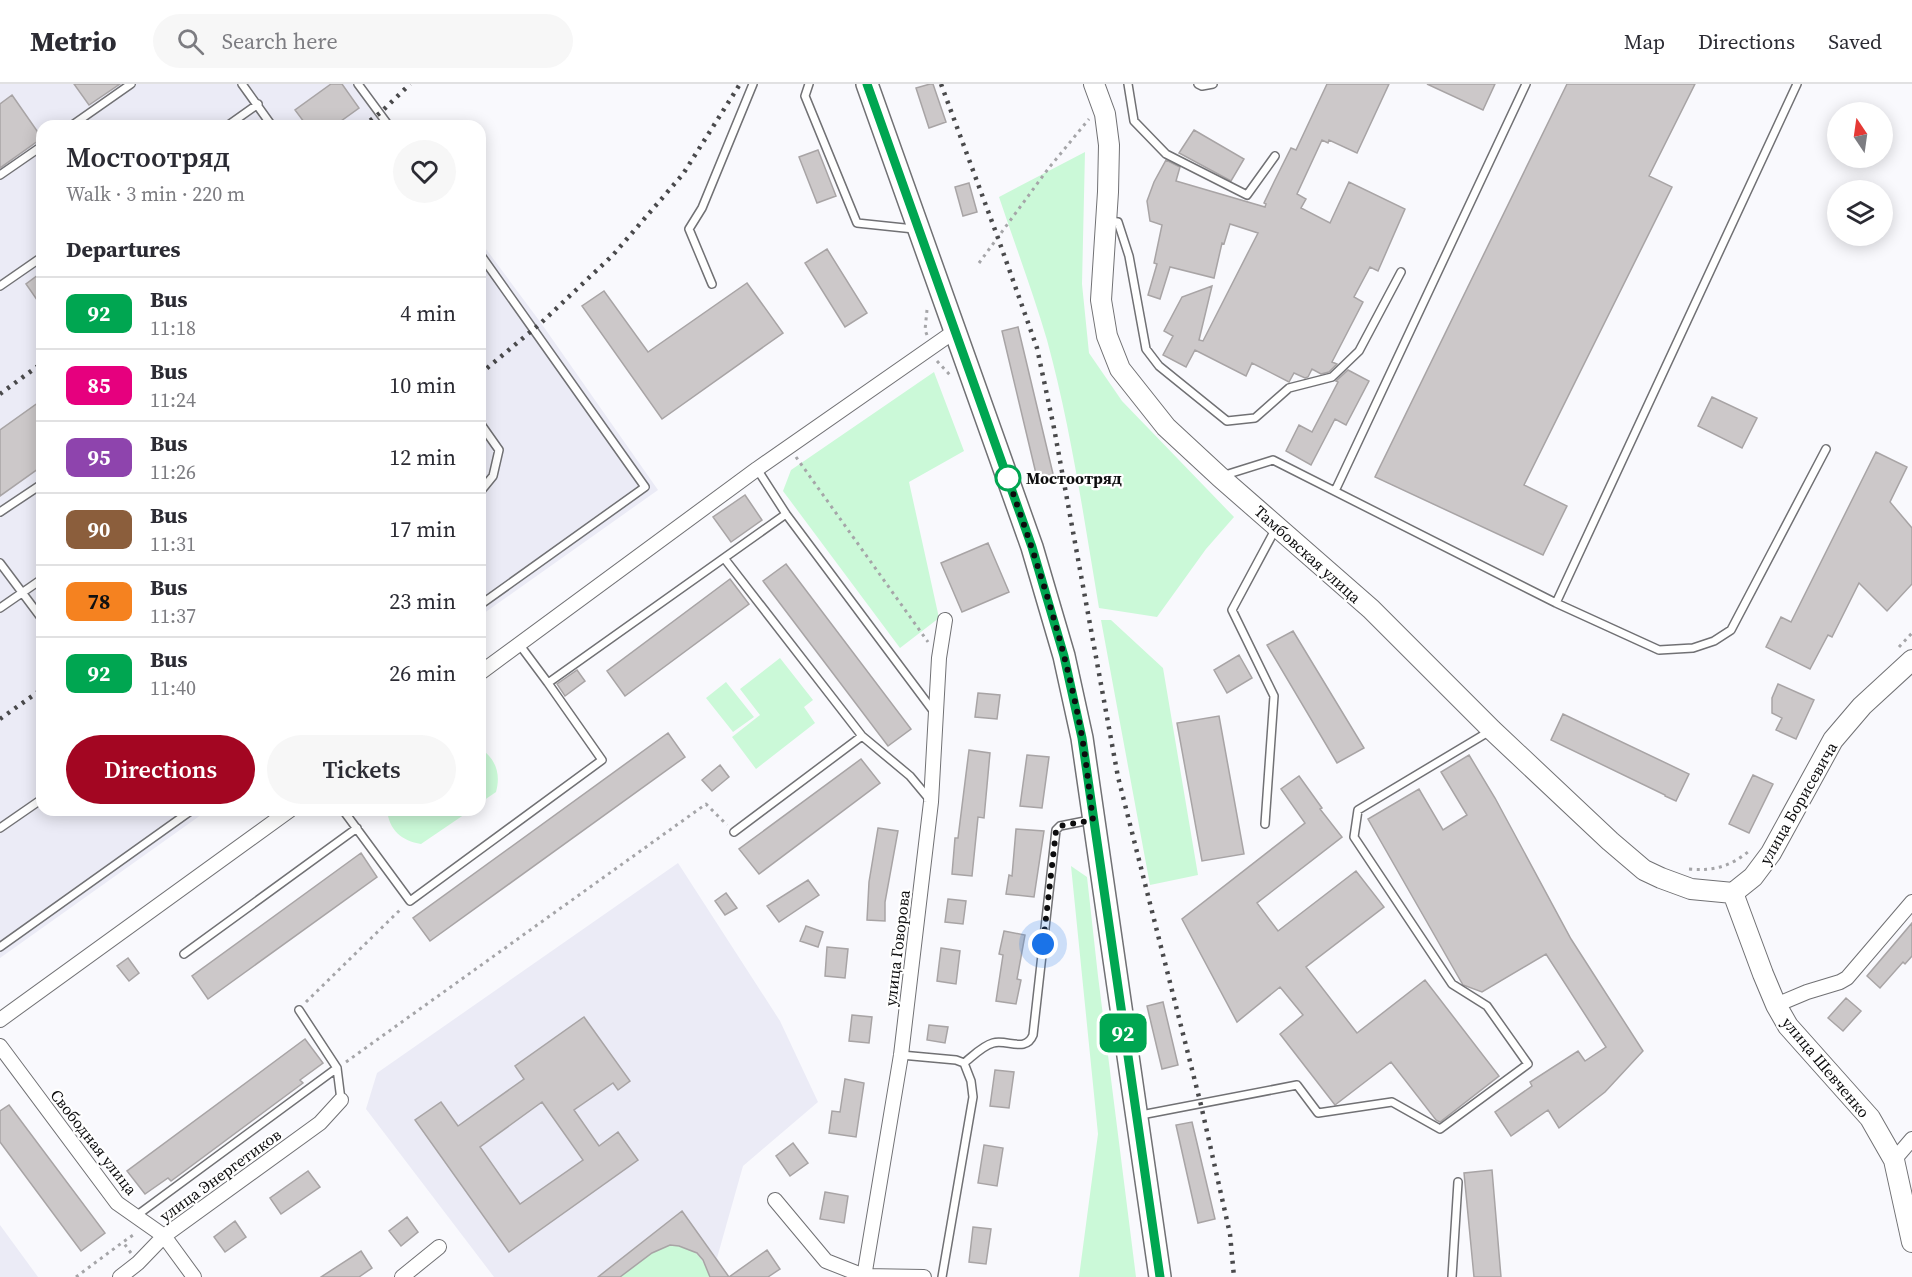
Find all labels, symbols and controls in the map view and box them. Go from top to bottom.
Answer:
search box [153,14,573,68]
text: Metrio [30,22,117,60]
icon: search [174,25,207,58]
text: Search here [222,26,338,56]
text: Map [1624,27,1665,56]
text: Directions [1698,27,1795,56]
text: Saved [1828,27,1882,56]
north arrow [1827,102,1893,168]
map controls [1827,102,1893,246]
text: Мостоотряд [66,138,230,176]
button: heart [393,140,456,203]
text: Walk · 3 min · 220 m [66,180,245,208]
button: layers [1827,180,1893,246]
text: Departures [66,234,180,264]
text: Bus [150,284,187,314]
text: 4 min [400,298,456,328]
text: 92 [88,299,110,328]
text: 11:18 [150,314,196,342]
text: Bus [150,356,187,386]
text: 10 min [389,370,456,400]
text: 85 [88,371,110,400]
text: 11:24 [150,386,196,414]
text: Bus [150,428,187,458]
text: 12 min [389,442,456,472]
text: 95 [88,443,110,472]
text: 11:26 [150,458,196,486]
marker: Мостоотряд [995,465,1021,491]
place label: Мостоотряд [1026,467,1122,489]
text: Bus [150,500,187,530]
street label: Тамбовская улица [1250,500,1367,608]
text: 17 min [389,514,456,544]
text: 90 [88,515,110,544]
text: 11:31 [150,530,196,558]
text: Bus [150,572,187,602]
text: 23 min [389,586,456,616]
text: 78 [88,587,110,616]
text: 11:37 [150,602,196,630]
text: Bus [150,644,187,674]
text: 26 min [389,658,456,688]
text: 92 [88,659,110,688]
text: 11:40 [150,674,196,702]
button: Directions [66,735,255,804]
button: Tickets [267,735,456,804]
street label: улица Борисевича [1754,737,1843,868]
street label: улица Говорова [879,888,915,1007]
your location [1028,929,1058,959]
street label: улица Шевченко [1777,1012,1875,1122]
line badge: 92 [1096,1014,1150,1052]
text: 92 [1112,1019,1134,1048]
street label: Свободная улица [46,1084,143,1200]
street label: улица Энергетиков [155,1123,285,1227]

